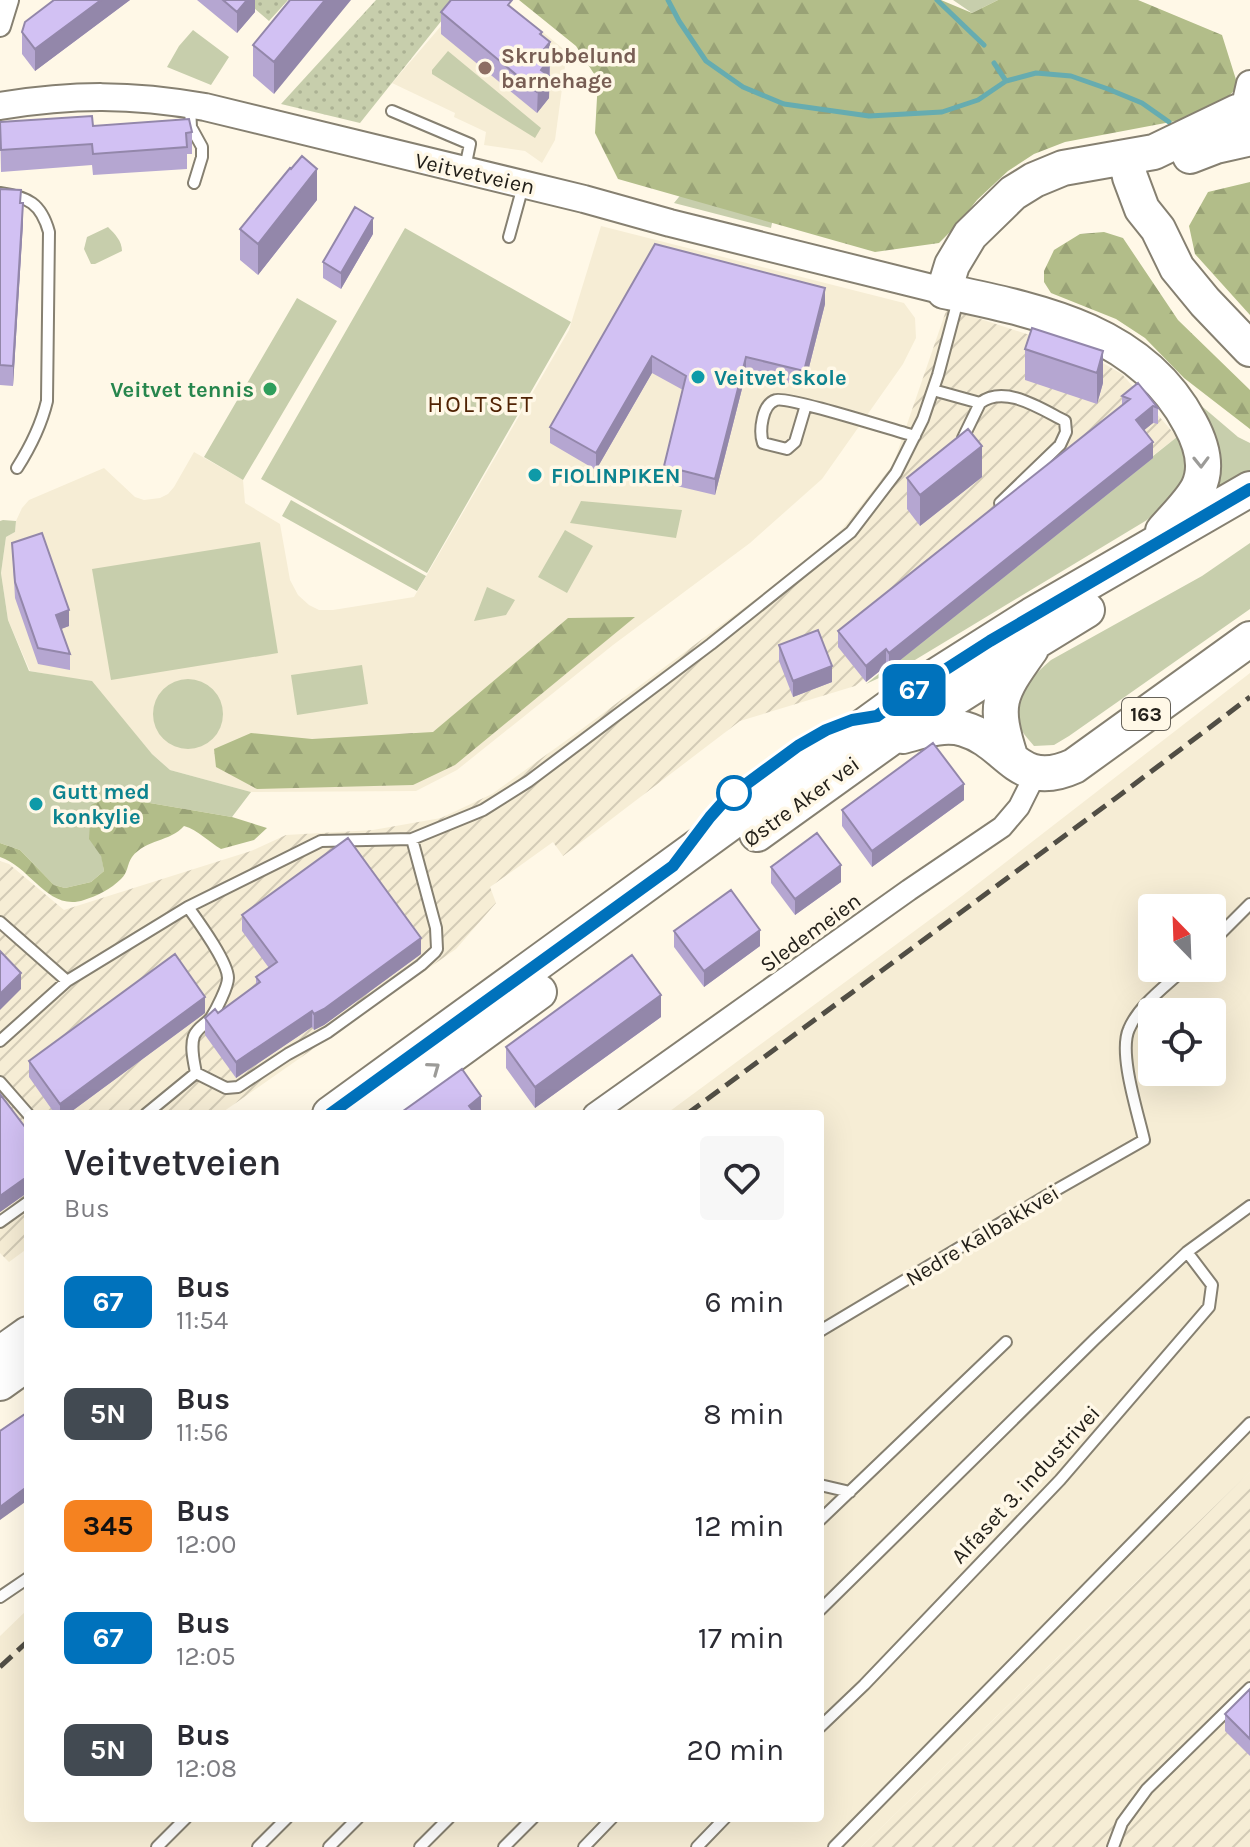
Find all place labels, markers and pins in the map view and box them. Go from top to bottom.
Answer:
place label: Skrubbelund barnehage [501,43,637,94]
marker: Skrubbelund barnehage [476,59,494,77]
place label: Veitvet skole [714,365,847,391]
marker: Veitvet skole [689,368,707,386]
place label: Veitvet tennis [110,377,254,403]
marker: Veitvet tennis [261,380,279,398]
place label: FIOLINPIKEN [551,463,681,489]
marker: FIOLINPIKEN [526,466,544,484]
unlabelled marker [717,776,751,810]
place label: Gutt med konkylie [52,779,150,830]
marker: Gutt med konkylie [27,795,45,813]

